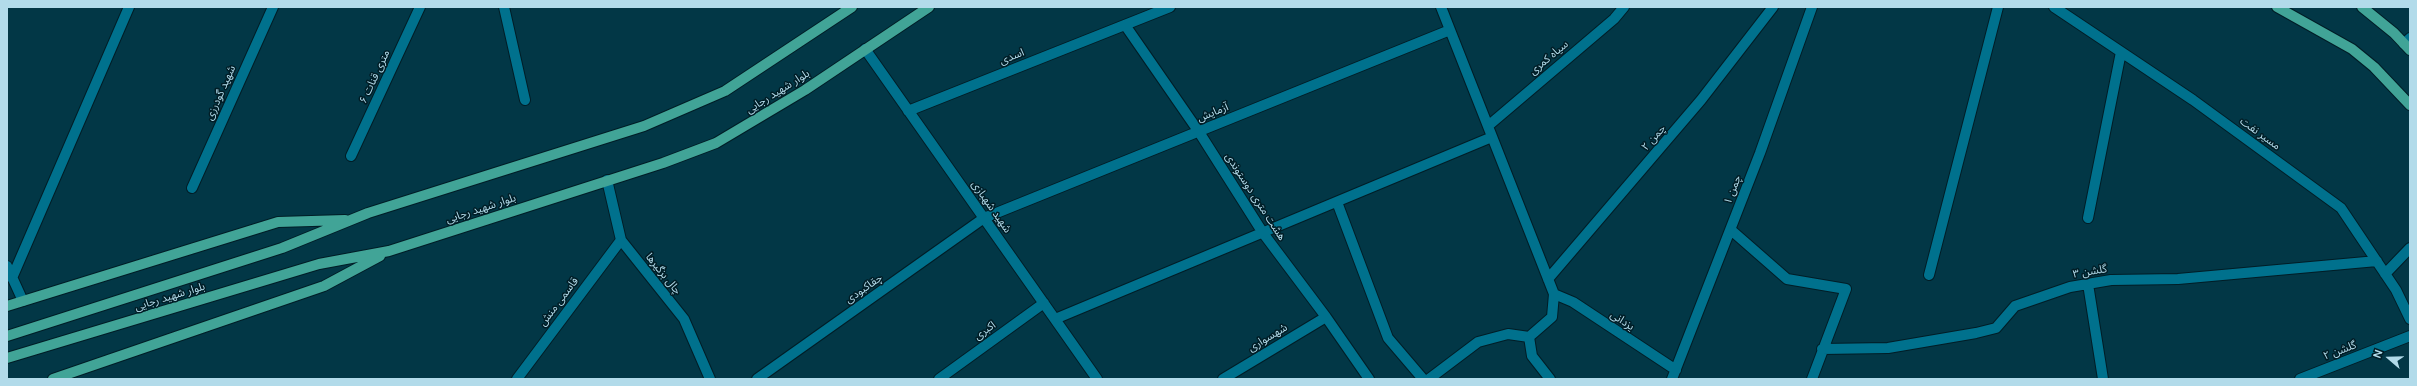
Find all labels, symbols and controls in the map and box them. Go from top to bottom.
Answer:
street label: سیاه کمری [1527,38,1571,78]
street label: اسدی [998,46,1026,68]
street label: ۶ متری قنات [357,48,393,106]
street label: شهید گودرزی [203,64,239,122]
street label: بلوار شهید رجایی [744,67,812,117]
street label: آزمایش [1196,101,1230,125]
street label: مسیر نفت [2237,115,2283,153]
street label: چمن ۲ [1639,122,1669,154]
street label: هشت متری دوستوندی [1222,151,1288,243]
street label: چمن ۱ [1721,174,1745,206]
street label: شهید شهبازی [968,178,1014,236]
street label: بلوار شهید رجایی [444,191,518,227]
street label: چال بزگیرها [642,251,684,297]
street label: گلشن ۳ [2072,263,2108,281]
street label: چقاکبودی [843,271,885,307]
street label: قاسمی منش [536,275,582,329]
street label: بلوار شهید رجایی [133,280,207,314]
street label: یزدانی [1607,308,1637,334]
street label: اکبری [972,319,998,343]
street label: شهسواری [1246,321,1290,355]
north arrow [2369,338,2409,378]
street label: گلشن ۲ [2322,339,2358,363]
text: N [2370,348,2386,360]

